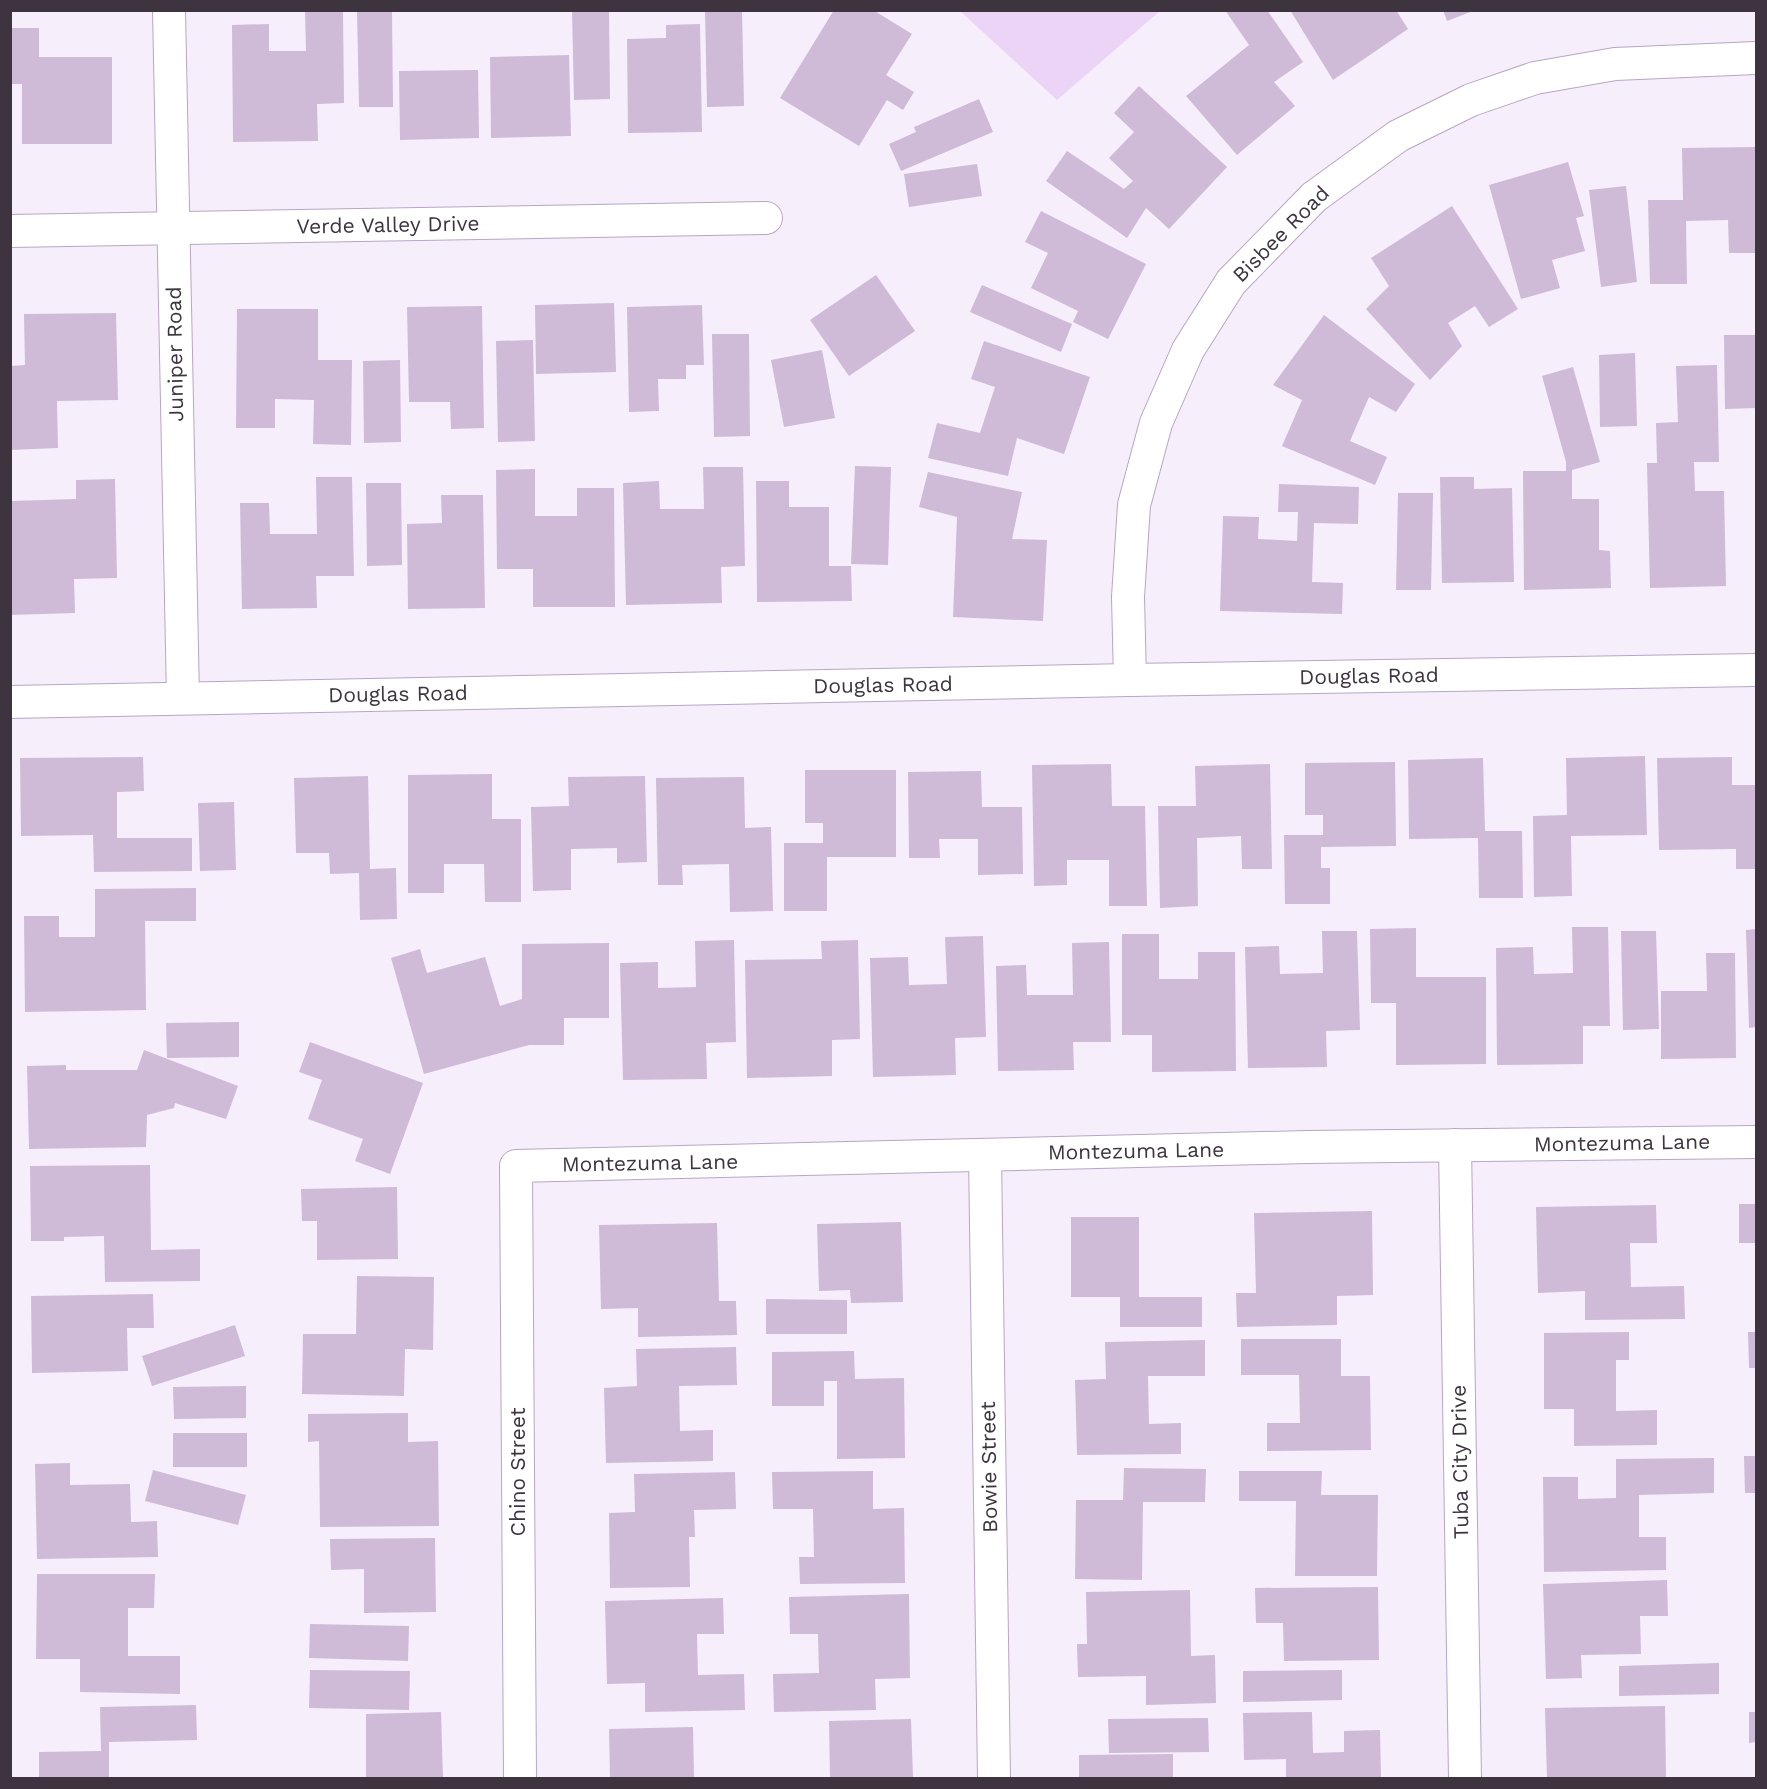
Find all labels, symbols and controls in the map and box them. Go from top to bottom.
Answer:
street label: Bisbee Road [1227,180,1334,287]
street label: Verde Valley Drive [296,210,480,239]
street label: Juniper Road [161,286,188,422]
street label: Douglas Road [1299,662,1439,689]
street label: Douglas Road [813,671,953,698]
street label: Douglas Road [328,680,468,707]
street label: Montezuma Lane [1534,1128,1710,1157]
street label: Montezuma Lane [1048,1136,1224,1165]
street label: Montezuma Lane [562,1148,738,1177]
street label: Tuba City Drive [1446,1385,1473,1539]
street label: Bowie Street [975,1401,1002,1533]
street label: Chino Street [505,1407,530,1536]

